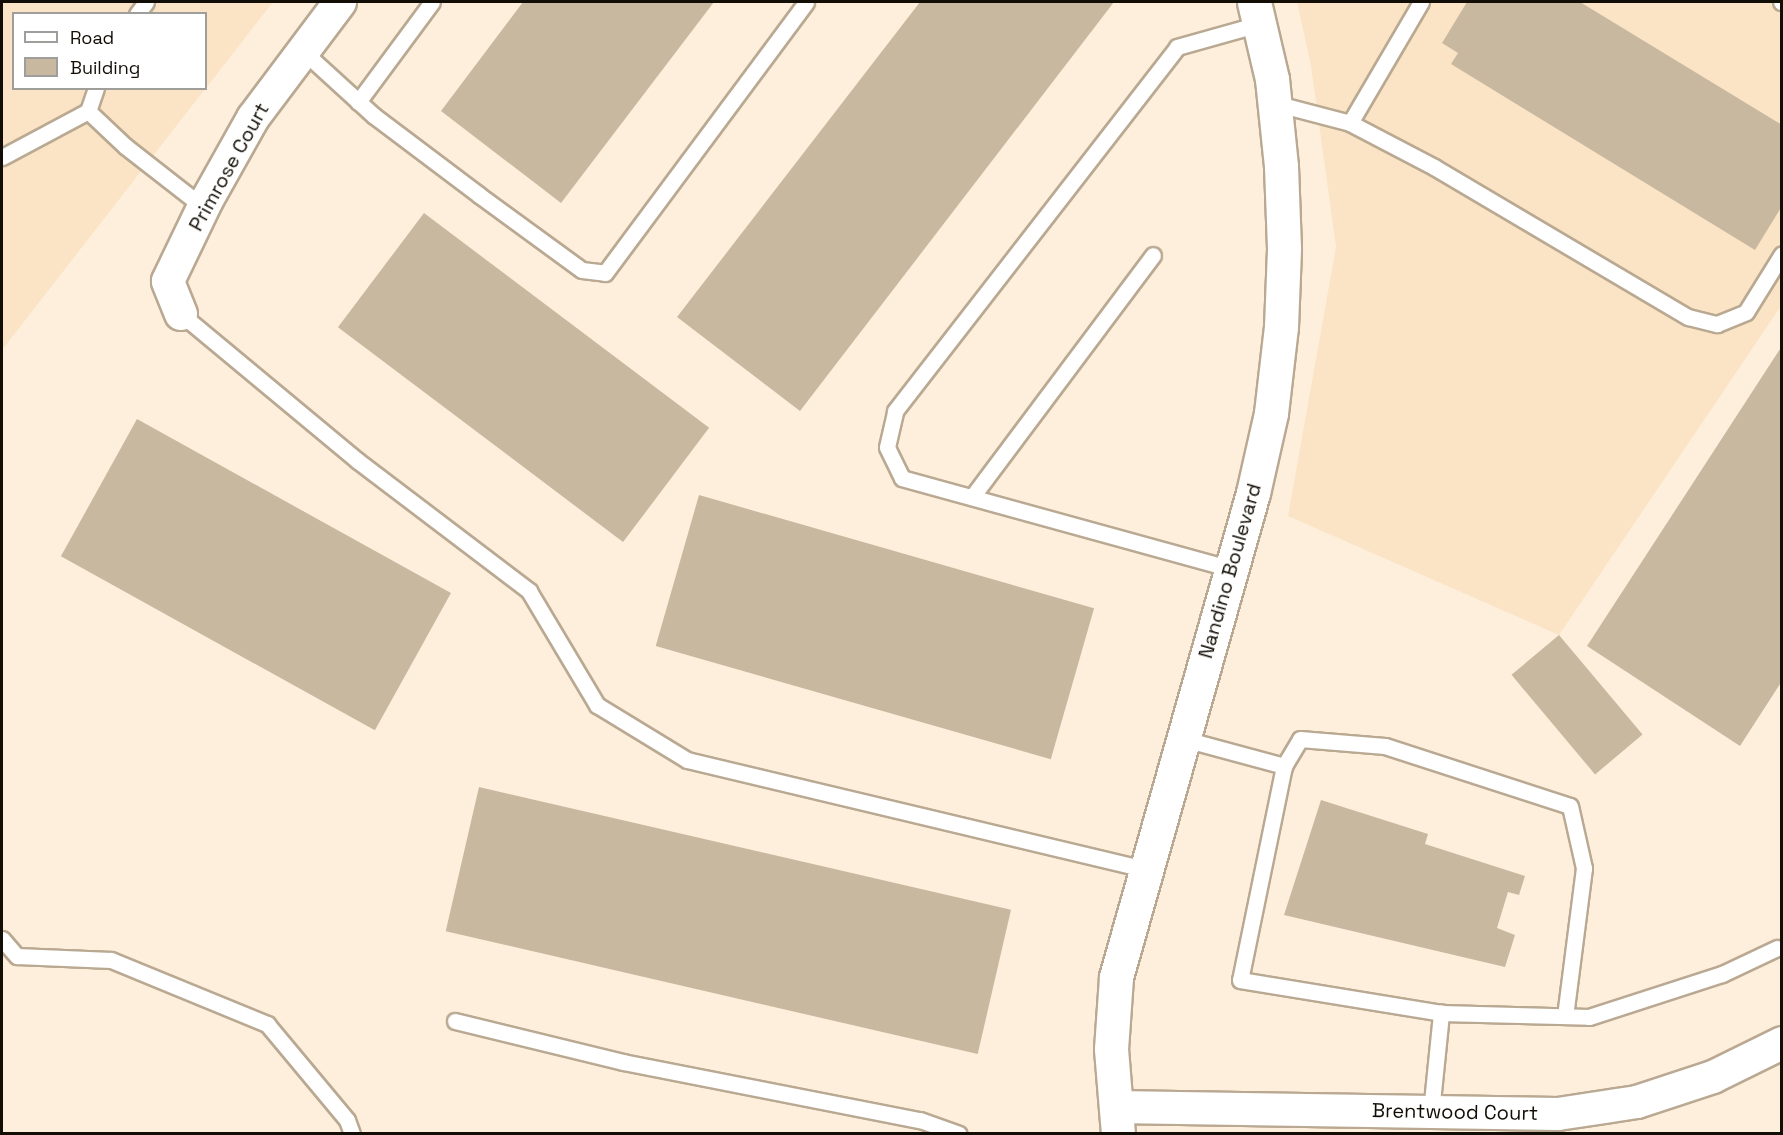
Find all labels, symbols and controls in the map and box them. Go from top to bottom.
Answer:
legend [12,12,207,90]
text: Road [70,26,114,49]
text: Building [70,56,140,79]
street label: Primrose Court [184,99,274,235]
street label: Nandino Boulevard [1194,481,1266,661]
street label: Brentwood Court [1372,1099,1538,1125]

